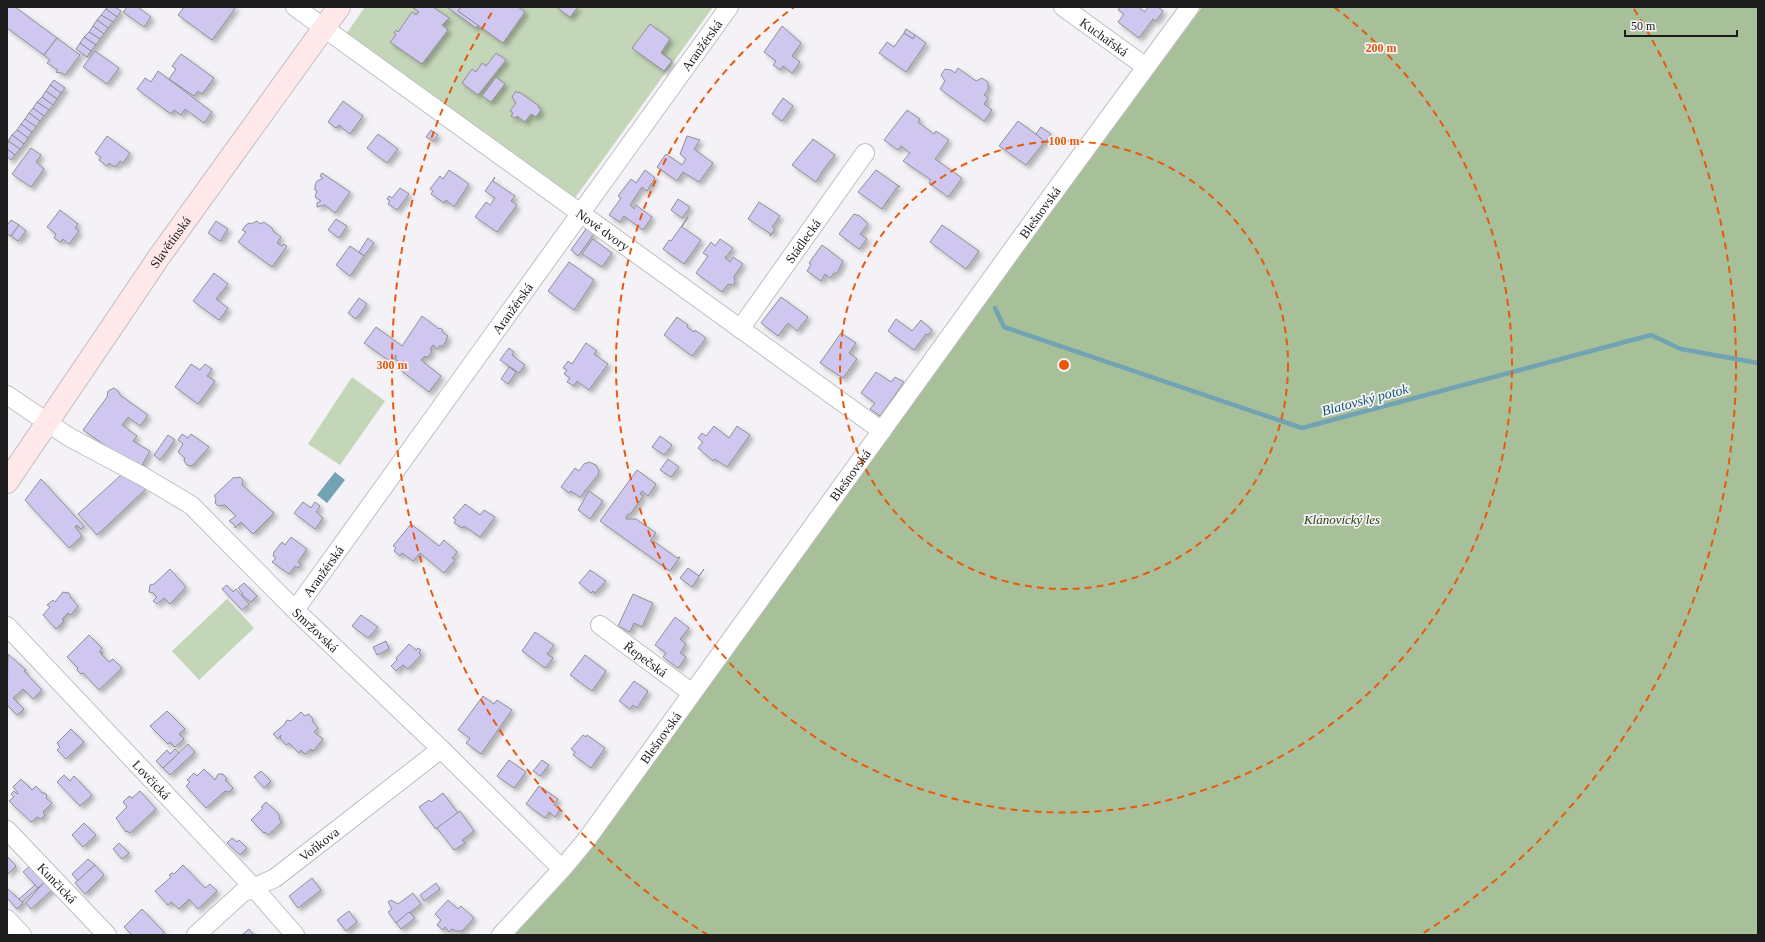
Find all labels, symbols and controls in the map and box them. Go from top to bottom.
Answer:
scale bar [1625,12,1737,38]
street label: Kuchařská [1077,15,1131,59]
street label: Aranžérská [678,16,725,74]
text: 50 m [1631,19,1656,33]
text: 200 m [1366,41,1397,55]
text: 100 m [1049,134,1080,148]
street label: Blešnovská [1016,183,1063,241]
street label: Nové dvory [574,205,633,254]
street label: Slavětínská [146,213,194,271]
street label: Stádlecká [782,216,823,266]
street label: Aranžérská [489,279,536,337]
text: 300 m [377,358,408,372]
centre of rings [1057,358,1071,372]
water label: Blatovský potok [1320,381,1411,419]
street label: Blešnovská [826,446,874,504]
park label: Klánovický les [1303,512,1380,527]
street label: Aranžérská [300,542,347,599]
street label: Smržovská [290,604,342,655]
street label: Řepečská [621,638,671,680]
street label: Blešnovská [637,709,684,766]
street label: Lovčická [130,757,174,802]
street label: Voňkova [296,824,342,864]
street label: Kunčická [35,860,80,906]

